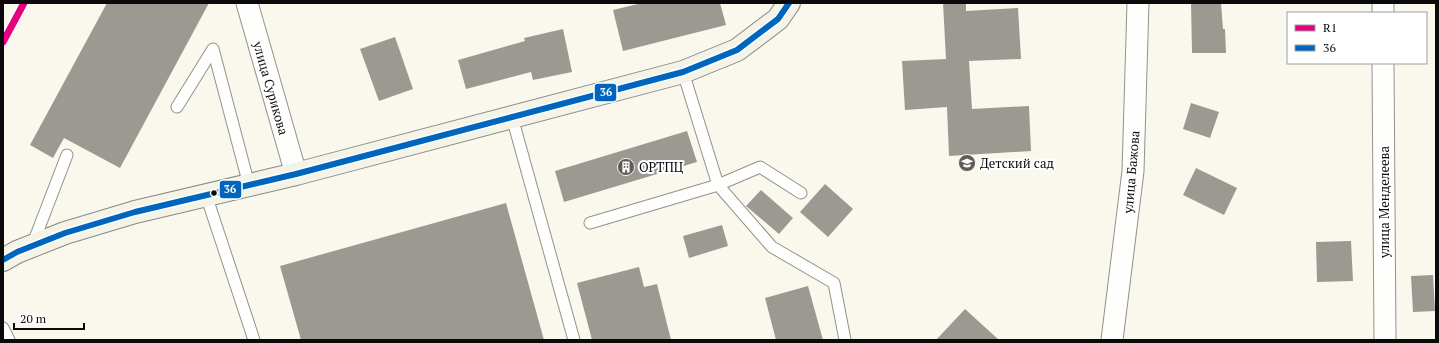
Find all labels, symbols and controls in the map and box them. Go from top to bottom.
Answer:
legend [1287,12,1427,64]
text: R1 [1323,20,1337,35]
street label: улица Сурикова [249,38,293,137]
text: 36 [1323,40,1336,55]
line badge: 36 [594,83,617,102]
text: 36 [600,85,612,99]
street label: улица Бажова [1118,129,1144,215]
street label: улица Менделеева [1375,146,1393,259]
school or university icon: Детский сад [957,153,977,173]
place label: Детский сад [980,154,1054,172]
building icon: ОРТПЦ [616,157,636,177]
place label: ОРТПЦ [639,158,684,176]
line badge: 36 [219,180,242,199]
text: 36 [224,182,236,196]
unlabelled marker [209,188,219,198]
scale bar [14,305,84,331]
text: 20 m [20,311,47,326]

